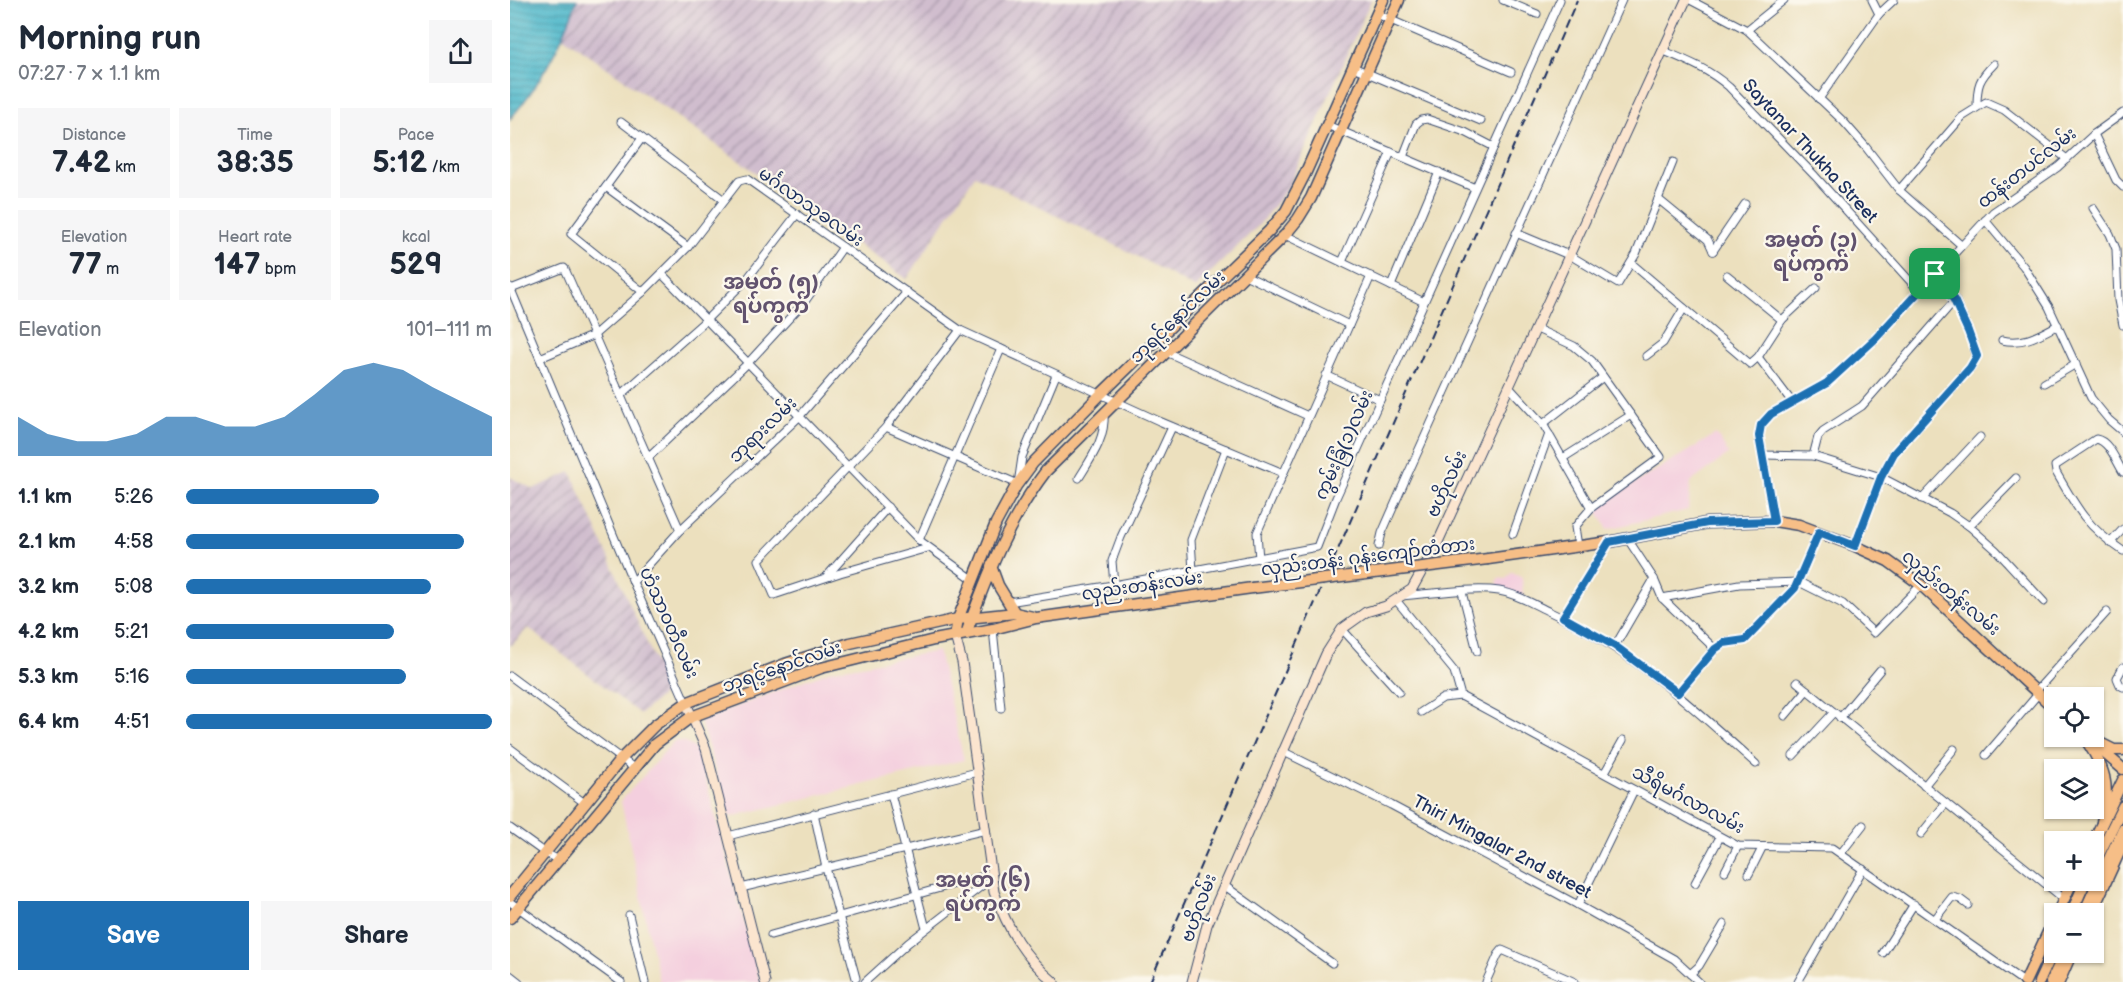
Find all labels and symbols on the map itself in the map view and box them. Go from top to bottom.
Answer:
street label: Saytanar Thukha Street [1738,75,1882,227]
street label: ထန်းတပင်လမ်း [1972,121,2083,216]
street label: မင်္ဂလာသုခလမ်း [752,160,869,254]
district label: အမှတ် (၃) ရပ်ကွက် [1765,224,1857,281]
pin [1909,248,1960,299]
street label: ဘုရင့်နောင်လမ်း [1124,264,1233,371]
district label: အမှတ် (၅) ရပ်ကွက် [723,266,819,323]
street label: ကွမ်းခြံ(၁)လမ်း [1308,386,1381,505]
street label: ဘုရားလမ်း [723,391,804,470]
street label: ဗဟိုလမ်း [1419,446,1475,522]
street label: လှည်းတန်း ဂုန်းကျော်တံတား [1259,530,1477,585]
street label: လှည်းတန်းလမ်း [1895,543,2006,643]
street label: ဟံသာဝတီလမ်း [635,562,707,682]
street label: လှည်းတန်းလမ်း [1080,564,1204,609]
street label: ဘုရင့်နောင်လမ်း [719,634,845,701]
street label: သီရိမင်္ဂလာလမ်း [1626,758,1750,842]
street label: Thiri Mingalar 2nd street [1409,791,1595,903]
district label: အမှတ် (၆) ရပ်ကွက် [935,864,1031,921]
street label: ဗဟိုလမ်း [1173,870,1225,946]

